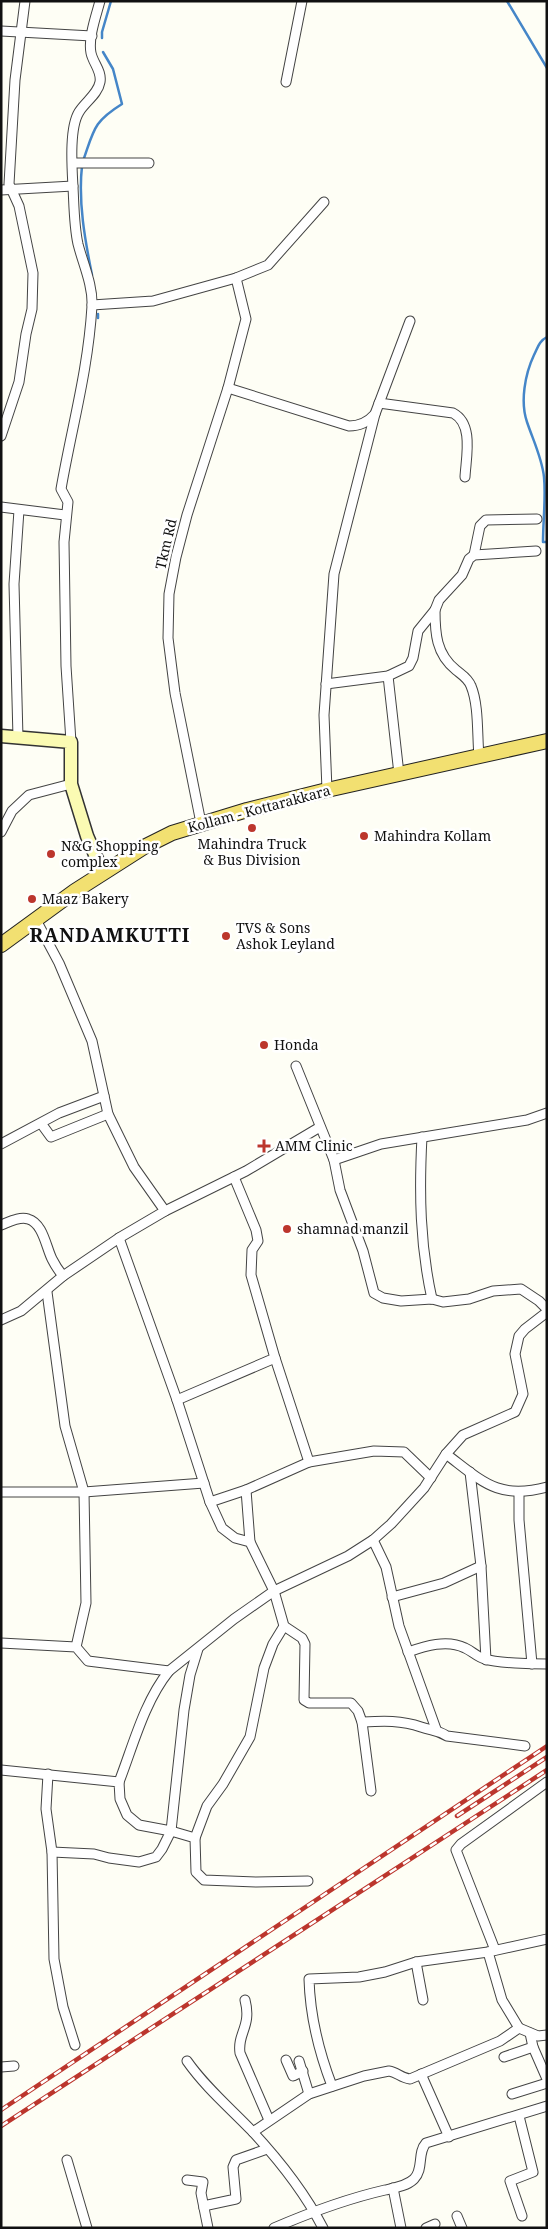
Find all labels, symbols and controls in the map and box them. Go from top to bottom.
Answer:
street label: Tkm Rd [150,516,181,571]
street label: Kollam - Kottarakkara [185,780,332,837]
marker: Mahindra Truck & Bus Division [246,822,258,834]
place label: Mahindra Kollam [374,826,491,845]
marker: Mahindra Kollam [358,830,370,842]
place label: Mahindra Truck & Bus Division [198,834,307,869]
place label: N&G Shopping complex [61,836,159,871]
marker: N&G Shopping complex [45,848,57,860]
place label: Maaz Bakery [42,889,129,908]
marker: Maaz Bakery [26,893,38,905]
place label: TVS & Sons Ashok Leyland [236,918,335,953]
district label: RANDAMKUTTI [30,922,190,948]
marker: TVS & Sons Ashok Leyland [220,930,232,942]
place label: Honda [274,1035,319,1054]
marker: Honda [258,1039,270,1051]
place label: AMM Clinic [275,1136,353,1155]
marker: AMM Clinic [257,1139,271,1153]
place label: shamnad manzil [297,1219,409,1238]
marker: shamnad manzil [281,1223,293,1235]

